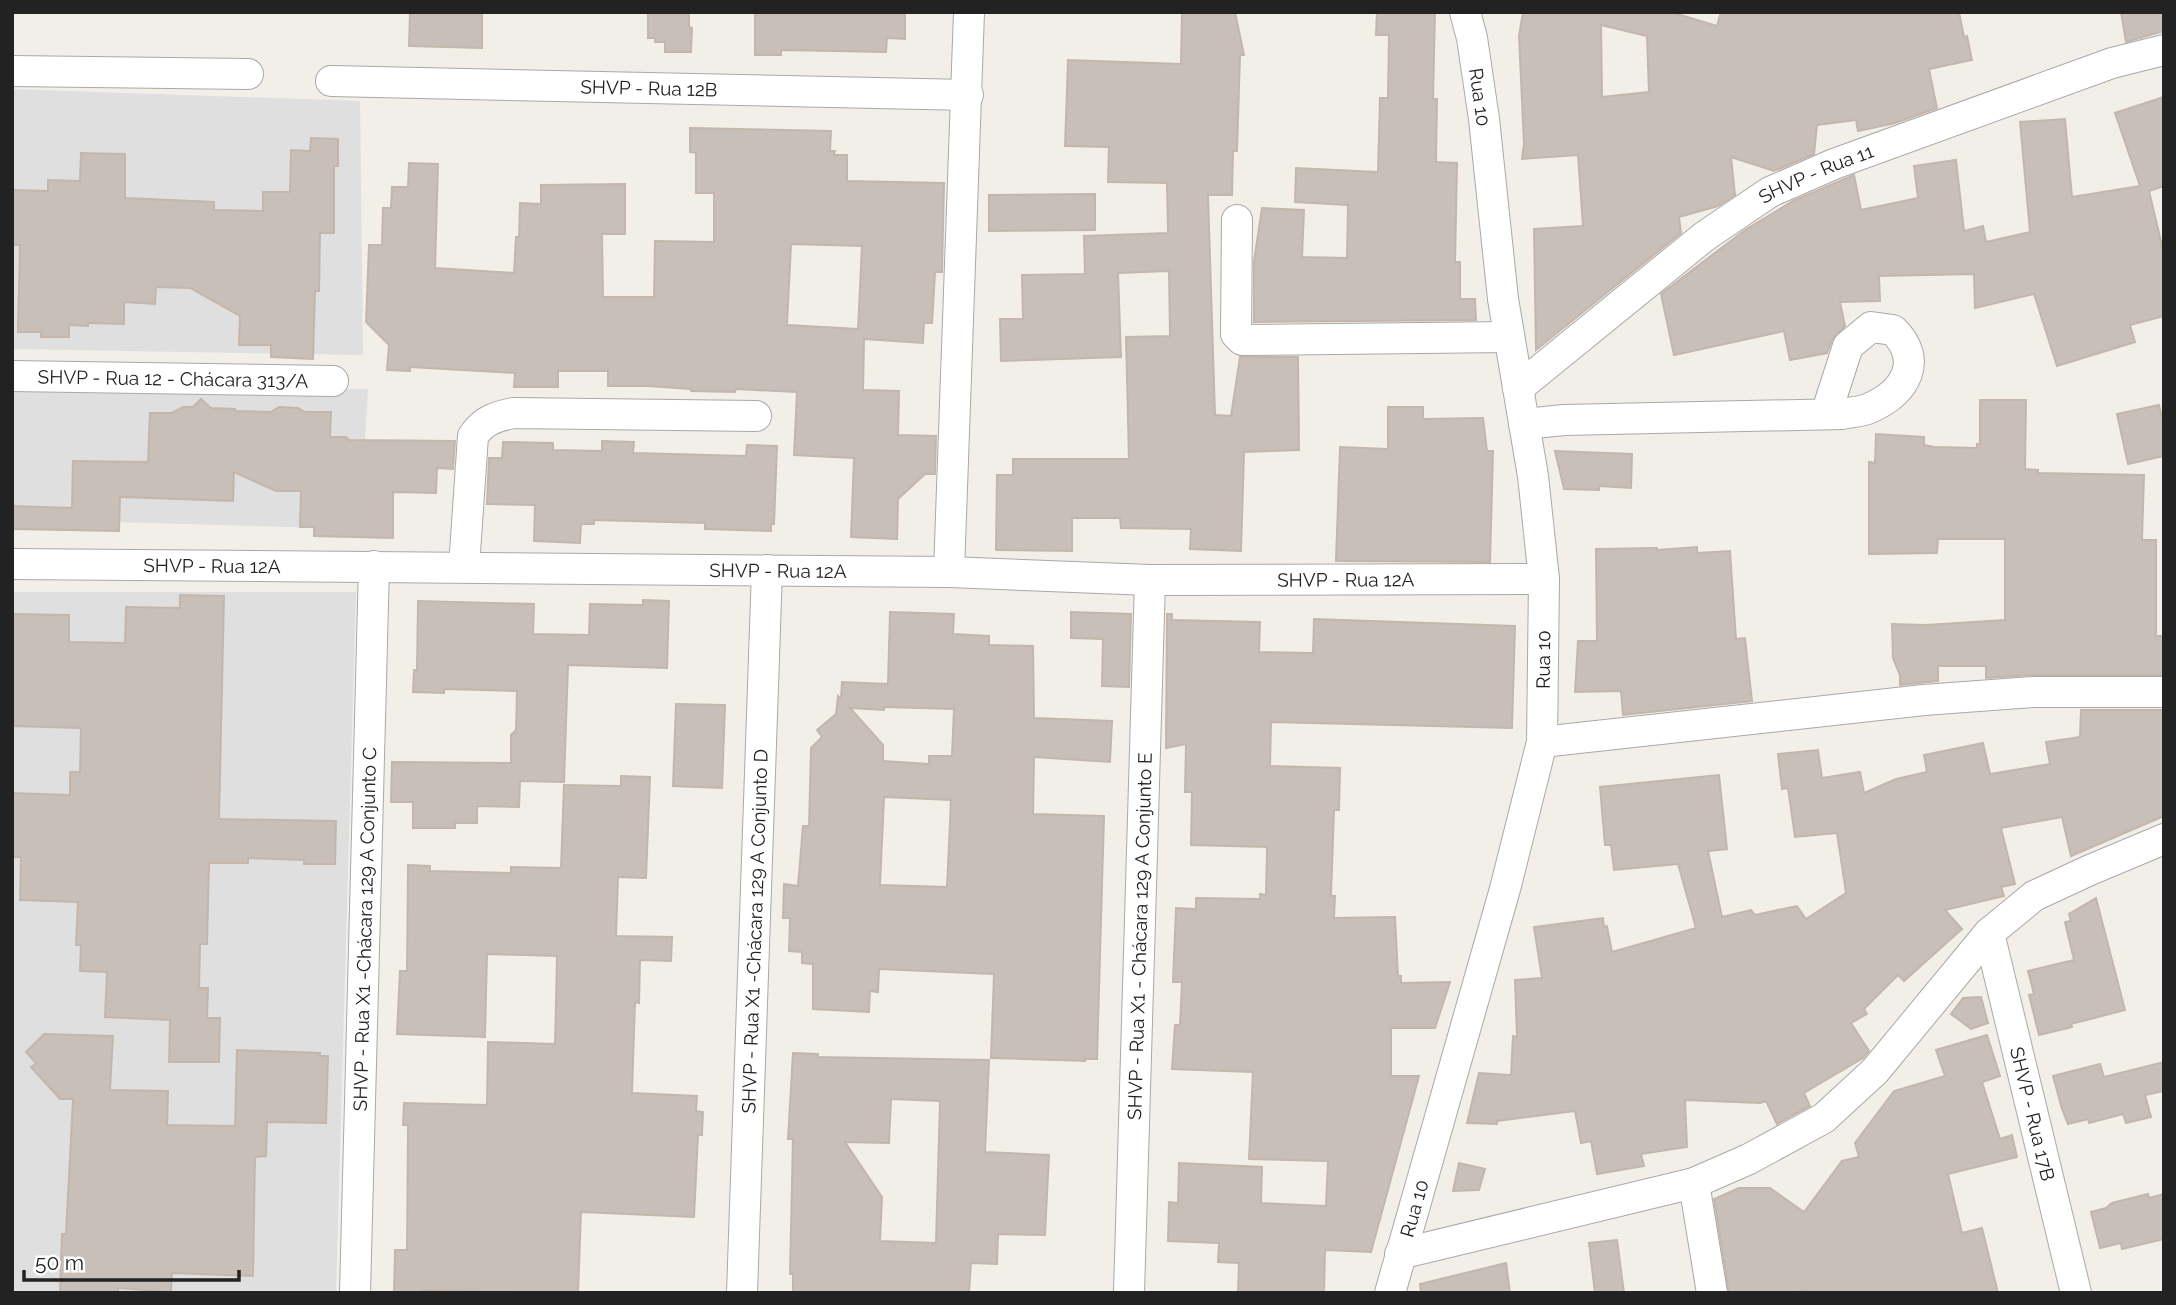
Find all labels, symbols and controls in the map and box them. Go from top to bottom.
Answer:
street label: Rua 10 [1465,66,1495,128]
street label: SHVP - Rua 12B [580,75,718,100]
street label: SHVP - Rua 11 [1754,140,1876,208]
street label: SHVP - Rua 12 - Chácara 313/A [38,365,309,392]
street label: SHVP - Rua 12A [143,554,281,577]
street label: SHVP - Rua 12A [709,559,847,582]
street label: SHVP - Rua 12A [1277,568,1415,591]
street label: Rua 10 [1532,630,1554,689]
street label: SHVP - Rua X1 -Chácara 129 A Conjunto C [349,747,380,1112]
street label: SHVP - Rua X1 -Chácara 129 A Conjunto D [737,749,772,1114]
street label: SHVP - Rua X1 - Chácara 129 A Conjunto E [1123,752,1156,1120]
street label: SHVP - Rua 17B [2006,1045,2060,1183]
street label: Rua 10 [1395,1177,1433,1240]
scale bar [24,1238,240,1282]
text: 50 m [35,1250,84,1275]

